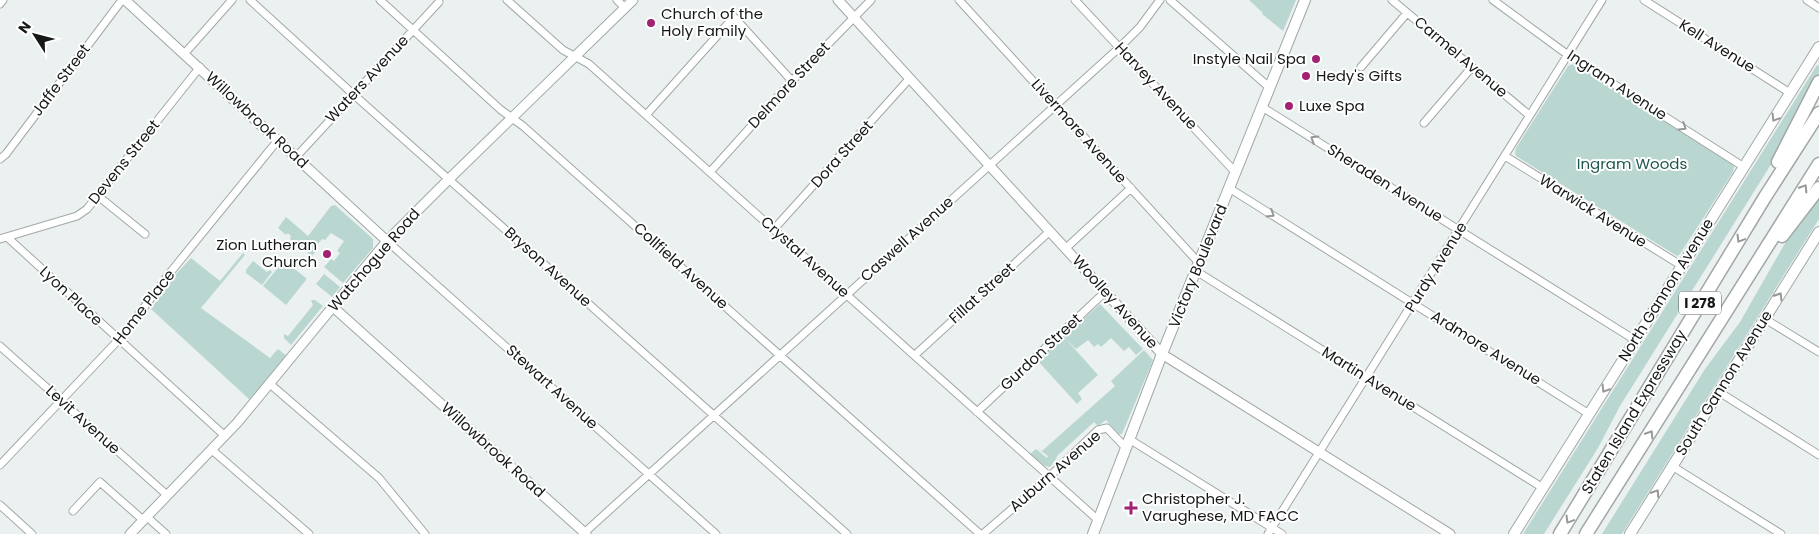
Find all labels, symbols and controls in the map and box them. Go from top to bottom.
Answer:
place label: Church of the Holy Family [661,3,763,41]
north arrow [10,10,60,60]
street label: Carmel Avenue [1410,11,1513,102]
street label: Kell Avenue [1675,14,1759,77]
text: N [13,17,36,37]
marker: Church of the Holy Family [645,17,657,29]
street label: Waters Avenue [320,30,413,127]
street label: Delmore Street [743,37,834,133]
street label: Harvey Avenue [1110,37,1202,134]
street label: Jaffe Street [27,39,95,120]
street label: Ingram Avenue [1563,44,1671,125]
place label: Instyle Nail Spa [1193,48,1306,69]
marker: Instyle Nail Spa [1310,53,1322,65]
place label: Hedy's Gifts [1316,65,1402,86]
street label: Willowbrook Road [201,67,313,173]
marker: Hedy's Gifts [1300,70,1312,82]
street label: Livermore Avenue [1027,74,1132,187]
place label: Luxe Spa [1299,95,1365,116]
marker: Luxe Spa [1283,100,1295,112]
one-way arrow [1771,112,1781,121]
street label: Devens Street [83,115,164,208]
street label: Dora Street [806,115,877,192]
one-way arrow [1678,121,1687,131]
one-way arrow [1310,136,1319,145]
street label: Sheraden Avenue [1323,138,1447,227]
park label: Ingram Woods [1577,153,1687,174]
street label: Warwick Avenue [1535,169,1651,252]
one-way arrow [1797,185,1807,194]
street label: Caswell Avenue [855,191,958,286]
street label: Victory Boulevard [1163,201,1232,331]
street label: Watchogue Road [323,204,424,316]
one-way arrow [1265,208,1274,217]
street label: Crystal Avenue [756,211,854,302]
street label: North Gannon Avenue [1613,214,1718,365]
street label: Collfield Avenue [629,217,733,314]
street label: Purdy Avenue [1399,218,1472,316]
street label: Bryson Avenue [500,222,596,311]
one-way arrow [1736,233,1746,242]
place label: Zion Lutheran Church [216,234,317,272]
marker: Zion Lutheran Church [321,248,333,260]
street label: Woolley Avenue [1068,250,1163,353]
street label: Fillat Street [944,257,1019,328]
street label: Lyon Place [35,261,107,330]
street label: Home Place [108,265,179,348]
road number: I 278 [1679,292,1721,314]
one-way arrow [1773,292,1783,301]
street label: Ardmore Avenue [1427,305,1545,390]
street label: South Gannon Avenue [1670,306,1777,459]
street label: Gurdon Street [995,308,1086,395]
street label: Staten Island Expressway [1576,325,1691,498]
street label: Stewart Avenue [502,340,603,434]
street label: Martin Avenue [1318,341,1421,416]
street label: Levit Avenue [41,380,125,459]
one-way arrow [1601,384,1611,393]
street label: Willowbrook Road [437,397,550,502]
street label: Auburn Avenue [1004,425,1105,516]
one-way arrow [1643,430,1653,439]
place label: Christopher J. Varughese, MD FACC [1142,488,1299,526]
one-way arrow [1649,489,1659,498]
marker: Christopher J. Varughese, MD FACC [1124,501,1138,515]
one-way arrow [1565,514,1575,523]

